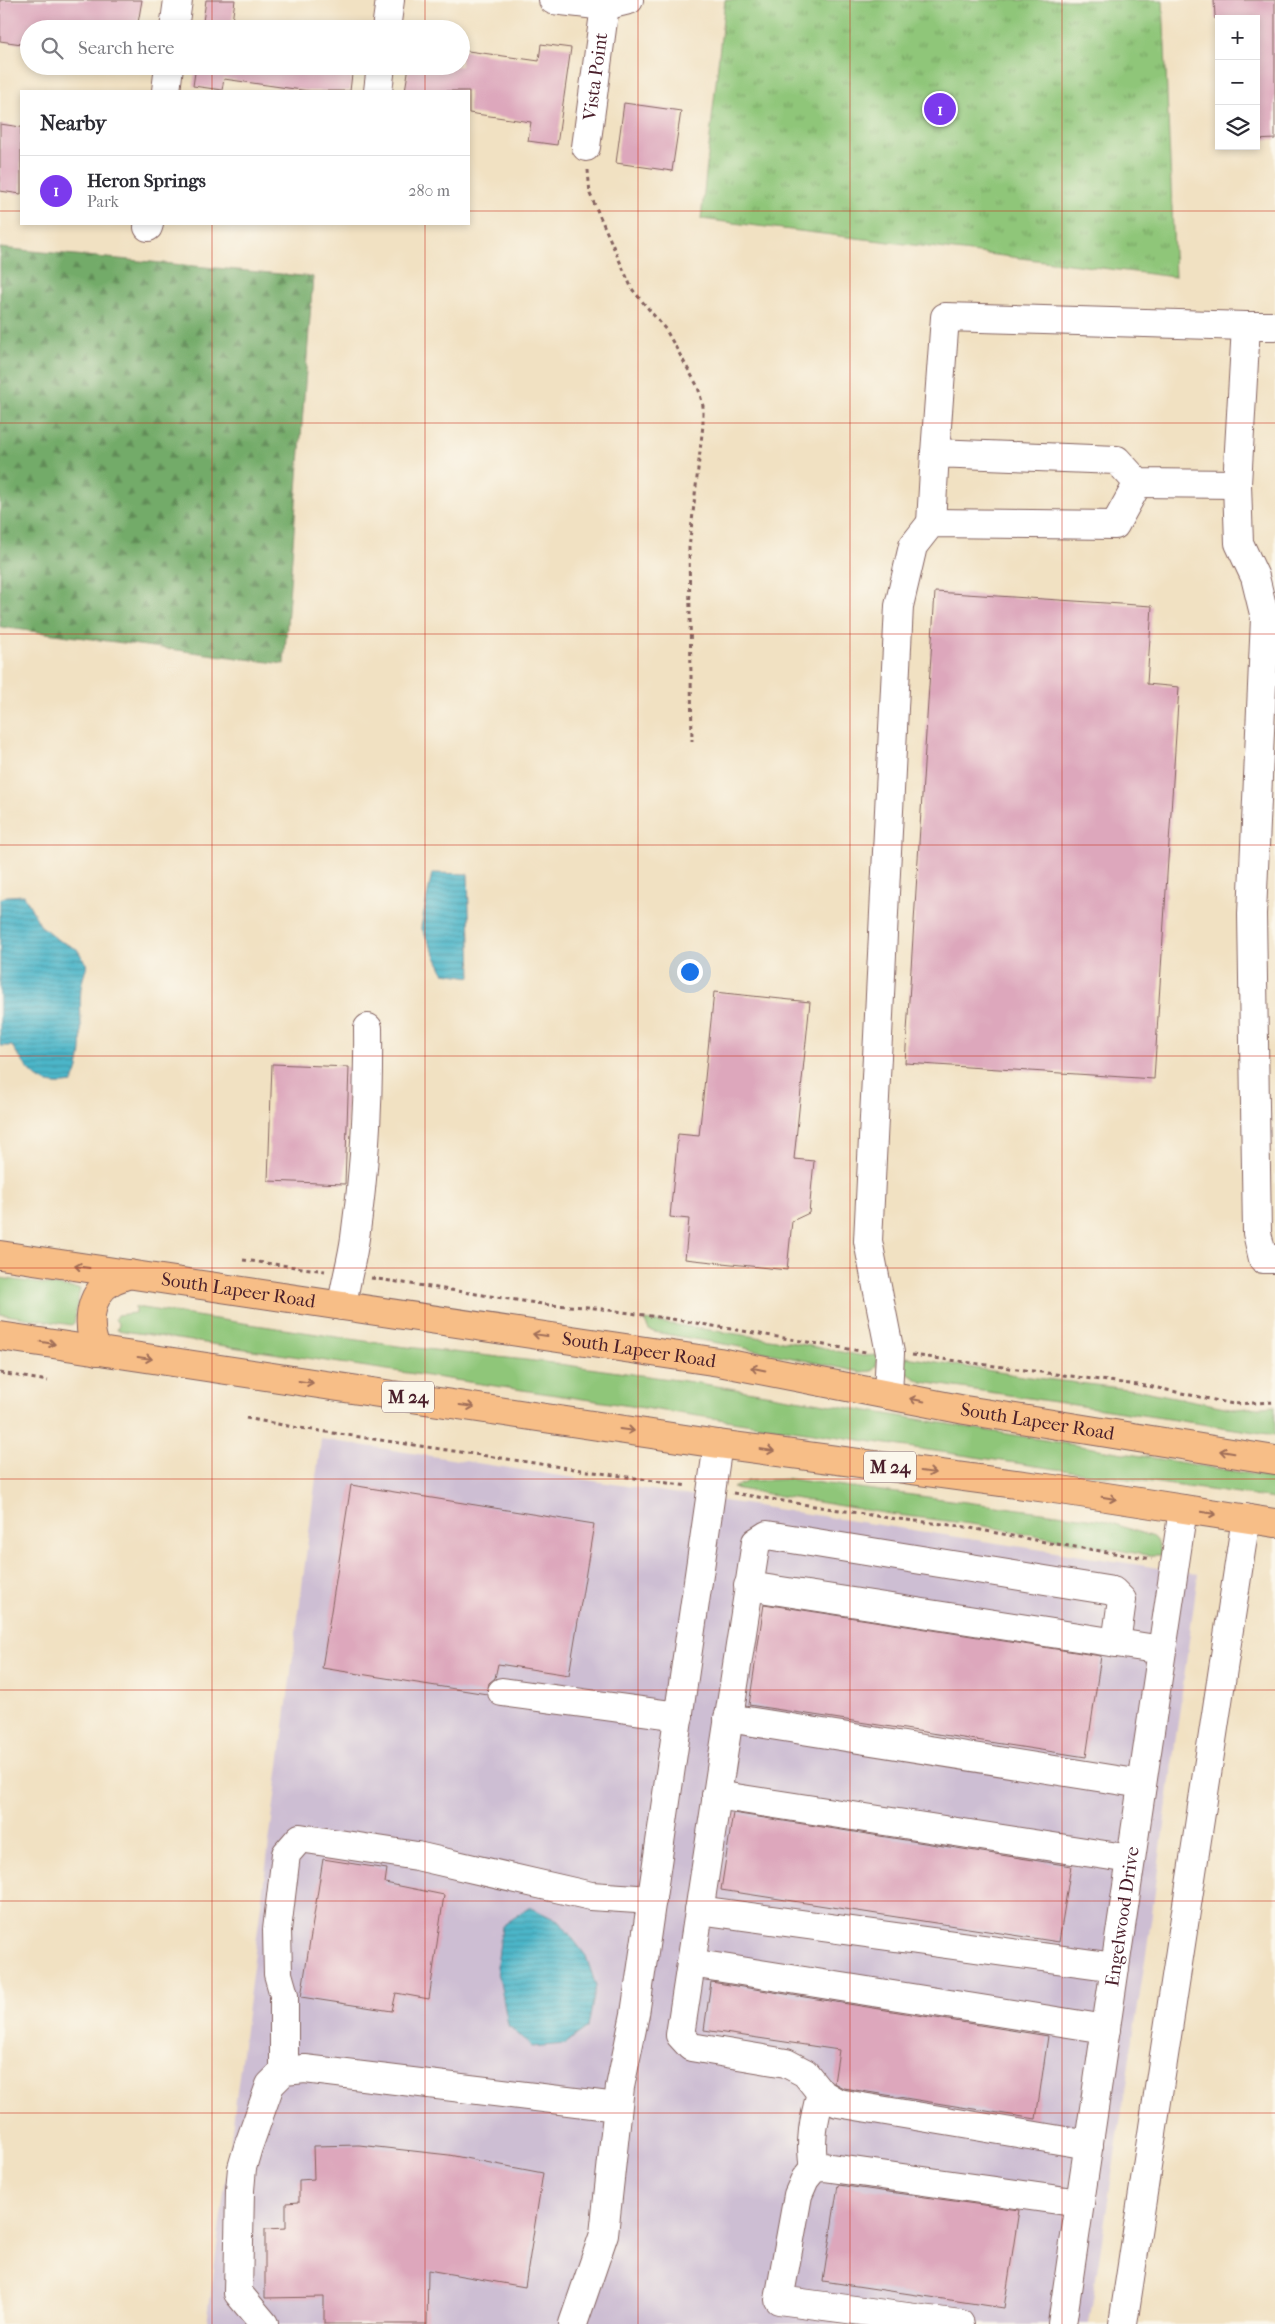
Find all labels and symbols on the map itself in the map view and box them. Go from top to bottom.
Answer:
street label: Vista Point [579,31,612,123]
pin: 1 [924,90,956,128]
your location [677,959,703,985]
one-way arrow [74,1262,90,1272]
street label: South Lapeer Road [160,1268,318,1313]
street label: South Lapeer Road [560,1328,718,1373]
one-way arrow [532,1330,548,1340]
one-way arrow [40,1339,56,1349]
one-way arrow [137,1353,153,1363]
one-way arrow [750,1364,766,1374]
one-way arrow [298,1377,314,1387]
road number: M 24 [382,1381,434,1412]
one-way arrow [910,1395,926,1405]
street label: South Lapeer Road [959,1398,1117,1445]
one-way arrow [458,1401,474,1411]
one-way arrow [619,1425,635,1435]
one-way arrow [758,1445,774,1455]
one-way arrow [1219,1446,1235,1456]
road number: M 24 [864,1451,916,1482]
one-way arrow [919,1467,935,1477]
one-way arrow [1101,1493,1117,1503]
one-way arrow [1200,1508,1216,1518]
street label: Engelwood Drive [1101,1845,1144,1988]

